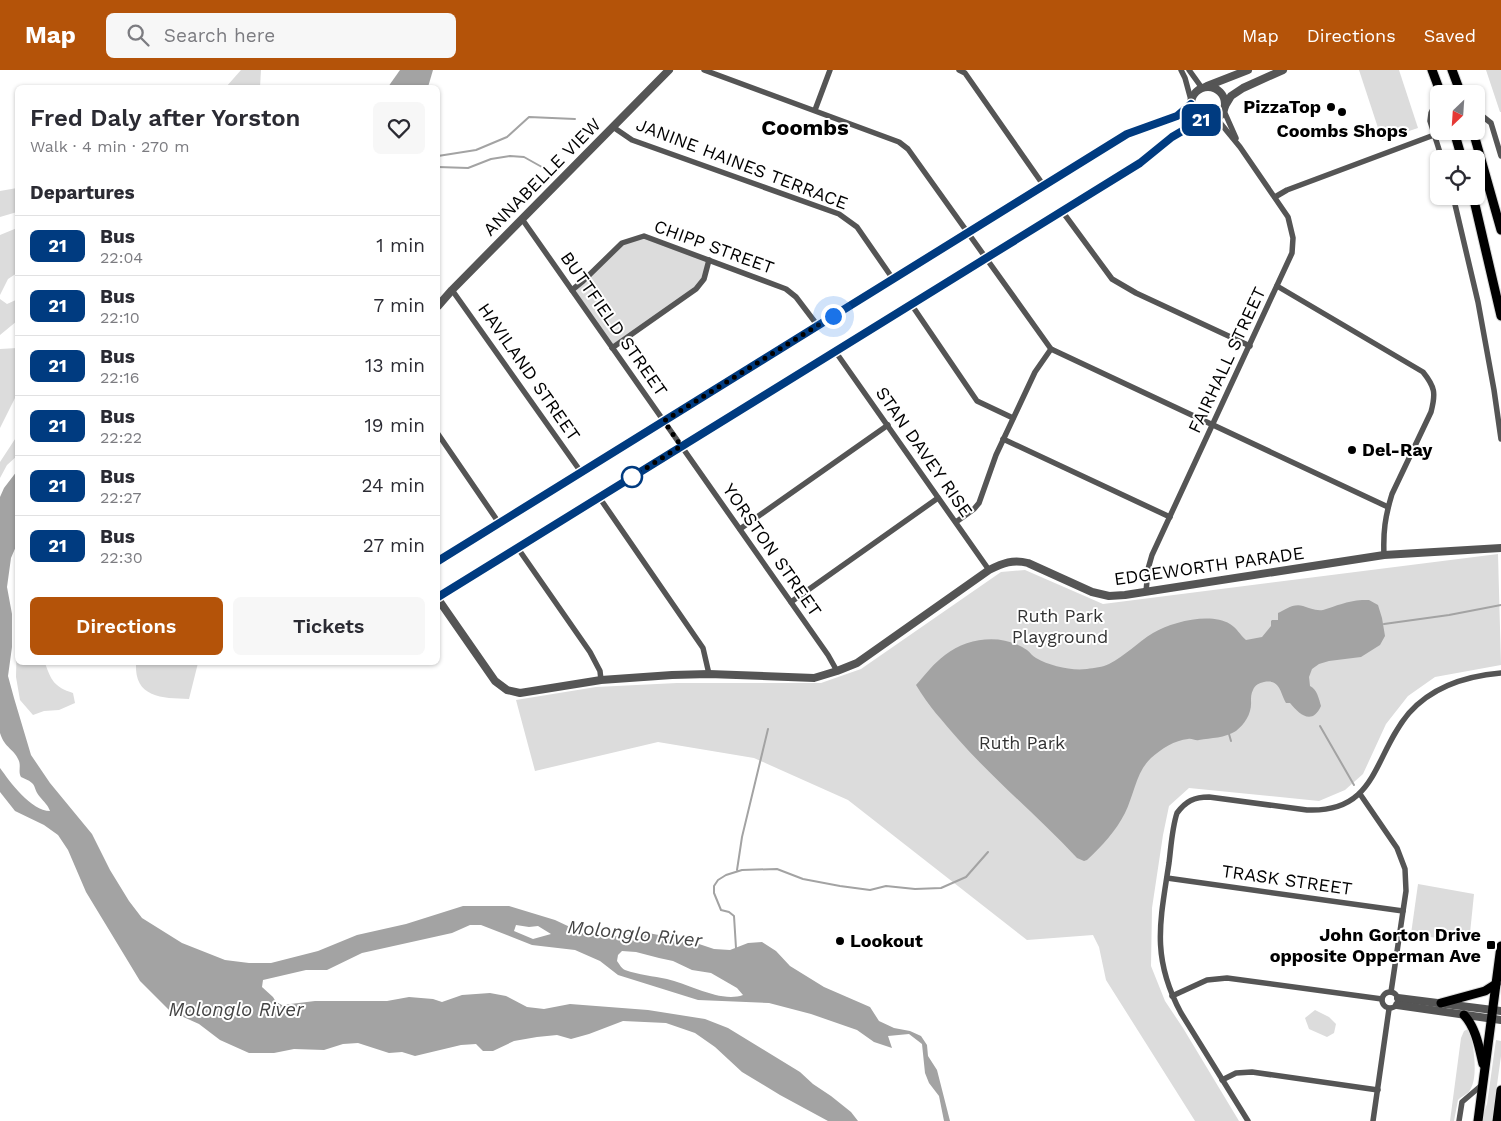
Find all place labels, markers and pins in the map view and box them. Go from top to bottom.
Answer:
place label: PizzaTop [1243,96,1321,117]
marker: PizzaTop [1325,101,1337,113]
marker: Coombs Shops [1336,106,1348,118]
place label: Coombs Shops [1276,120,1408,141]
place label: Del-Ray [1362,439,1433,460]
marker: Del-Ray [1346,444,1358,456]
unlabelled marker [621,466,643,488]
place label: John Gorton Drive opposite Opperman Ave [1270,924,1481,966]
place label: Lookout [850,930,923,951]
marker: Lookout [834,935,846,947]
marker: John Gorton Drive opposite Opperman Ave [1485,939,1497,951]

